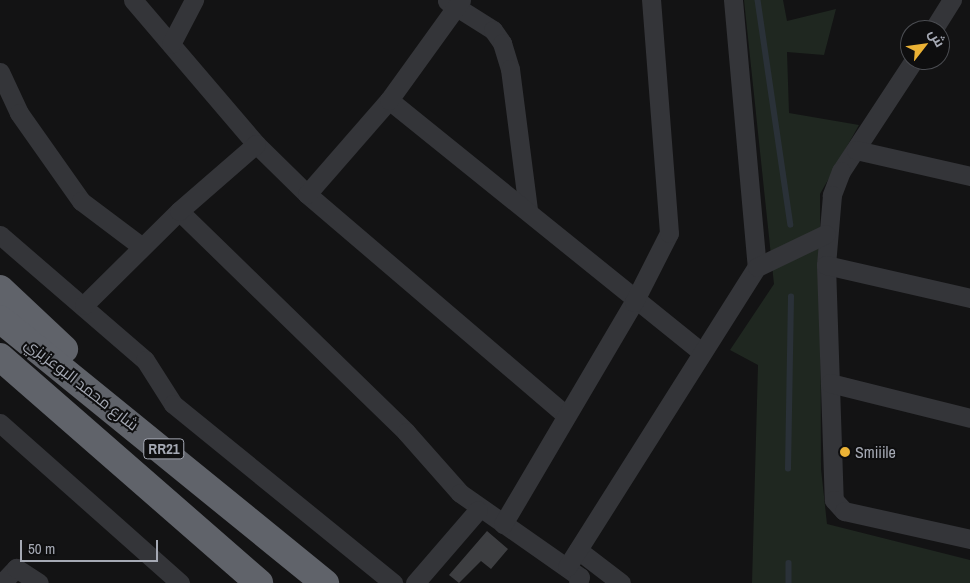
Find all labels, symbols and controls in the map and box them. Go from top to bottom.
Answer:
north arrow [900,20,950,70]
text: ش [925,26,949,50]
street label: شارع محمد البوعزيزي [21,334,143,434]
road number: RR21 [143,436,185,462]
place label: Smiiile [855,442,896,462]
marker: Smiiile [839,446,851,458]
scale bar [22,530,160,562]
text: 50 m [28,538,55,559]

